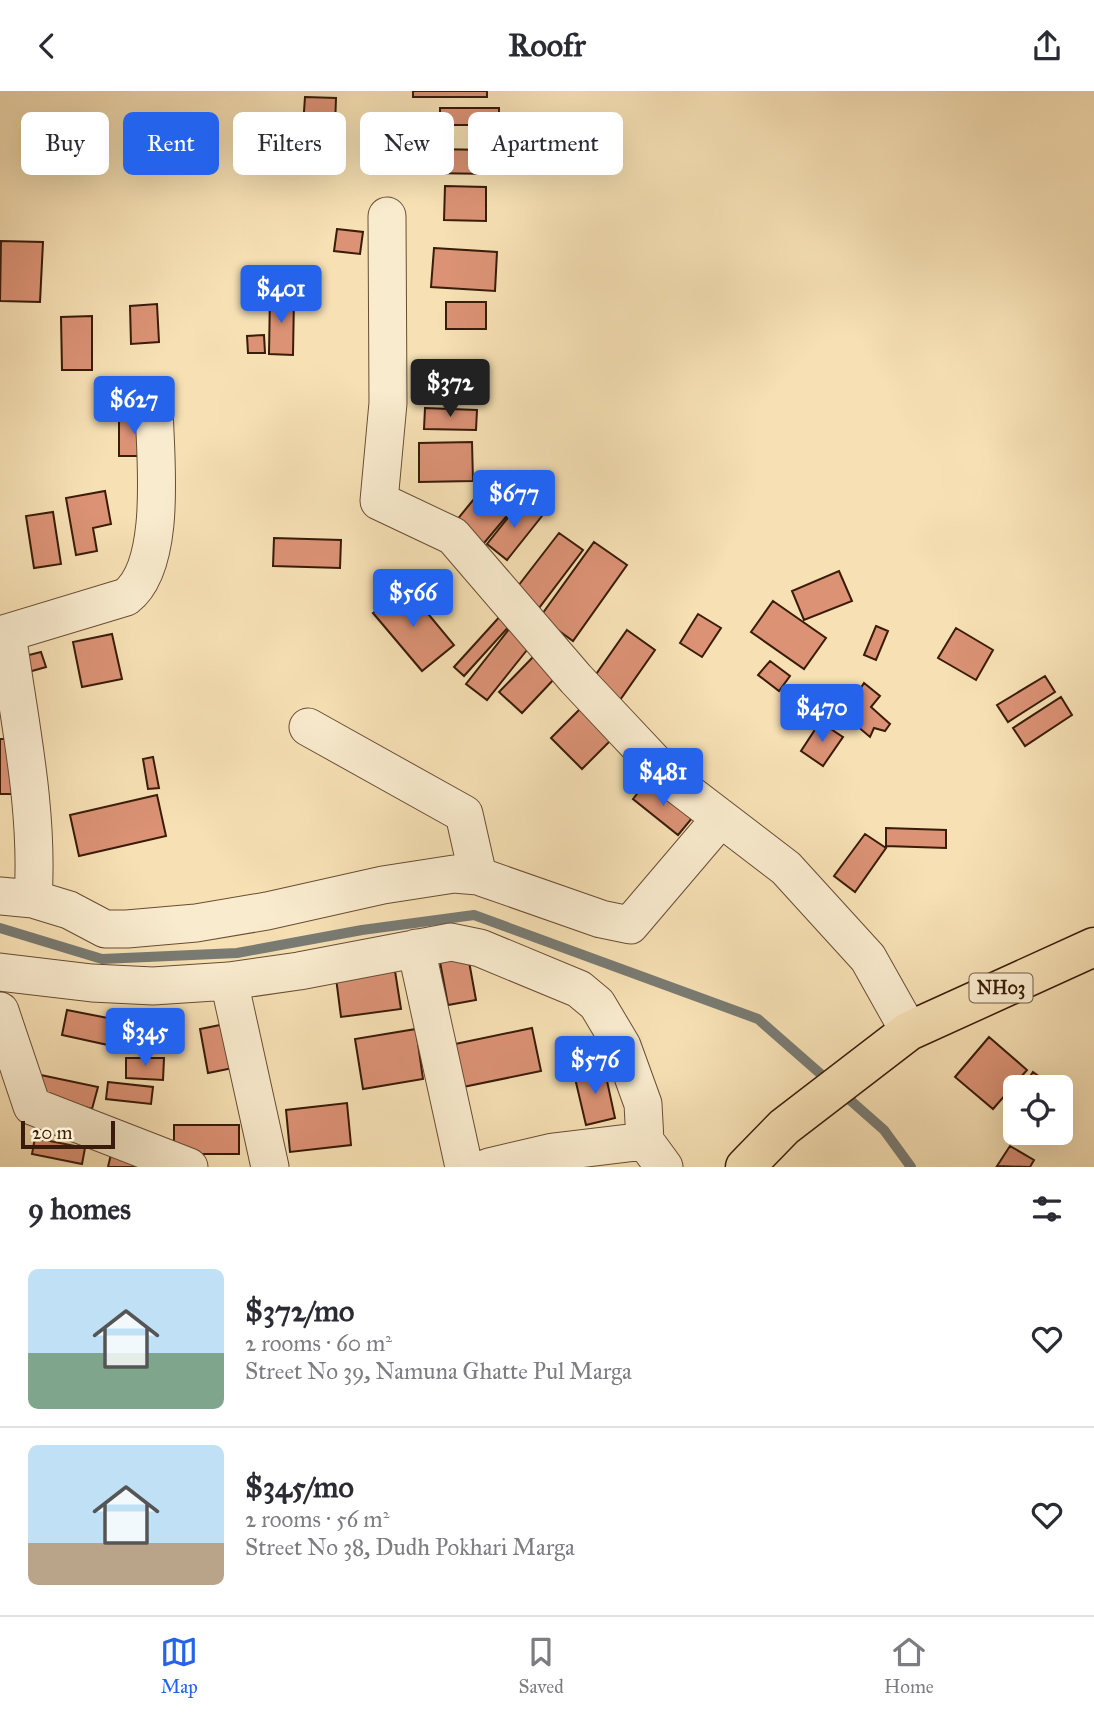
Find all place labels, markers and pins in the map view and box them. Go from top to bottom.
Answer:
pin: $401 [240,265,322,325]
pin: $372 [409,359,491,419]
pin: $627 [93,377,175,436]
pin: $677 [473,471,555,530]
pin: $566 [372,569,454,629]
pin: $470 [781,685,863,744]
pin: $481 [622,749,704,808]
pin: $345 [104,1009,186,1068]
pin: $576 [554,1037,636,1096]

